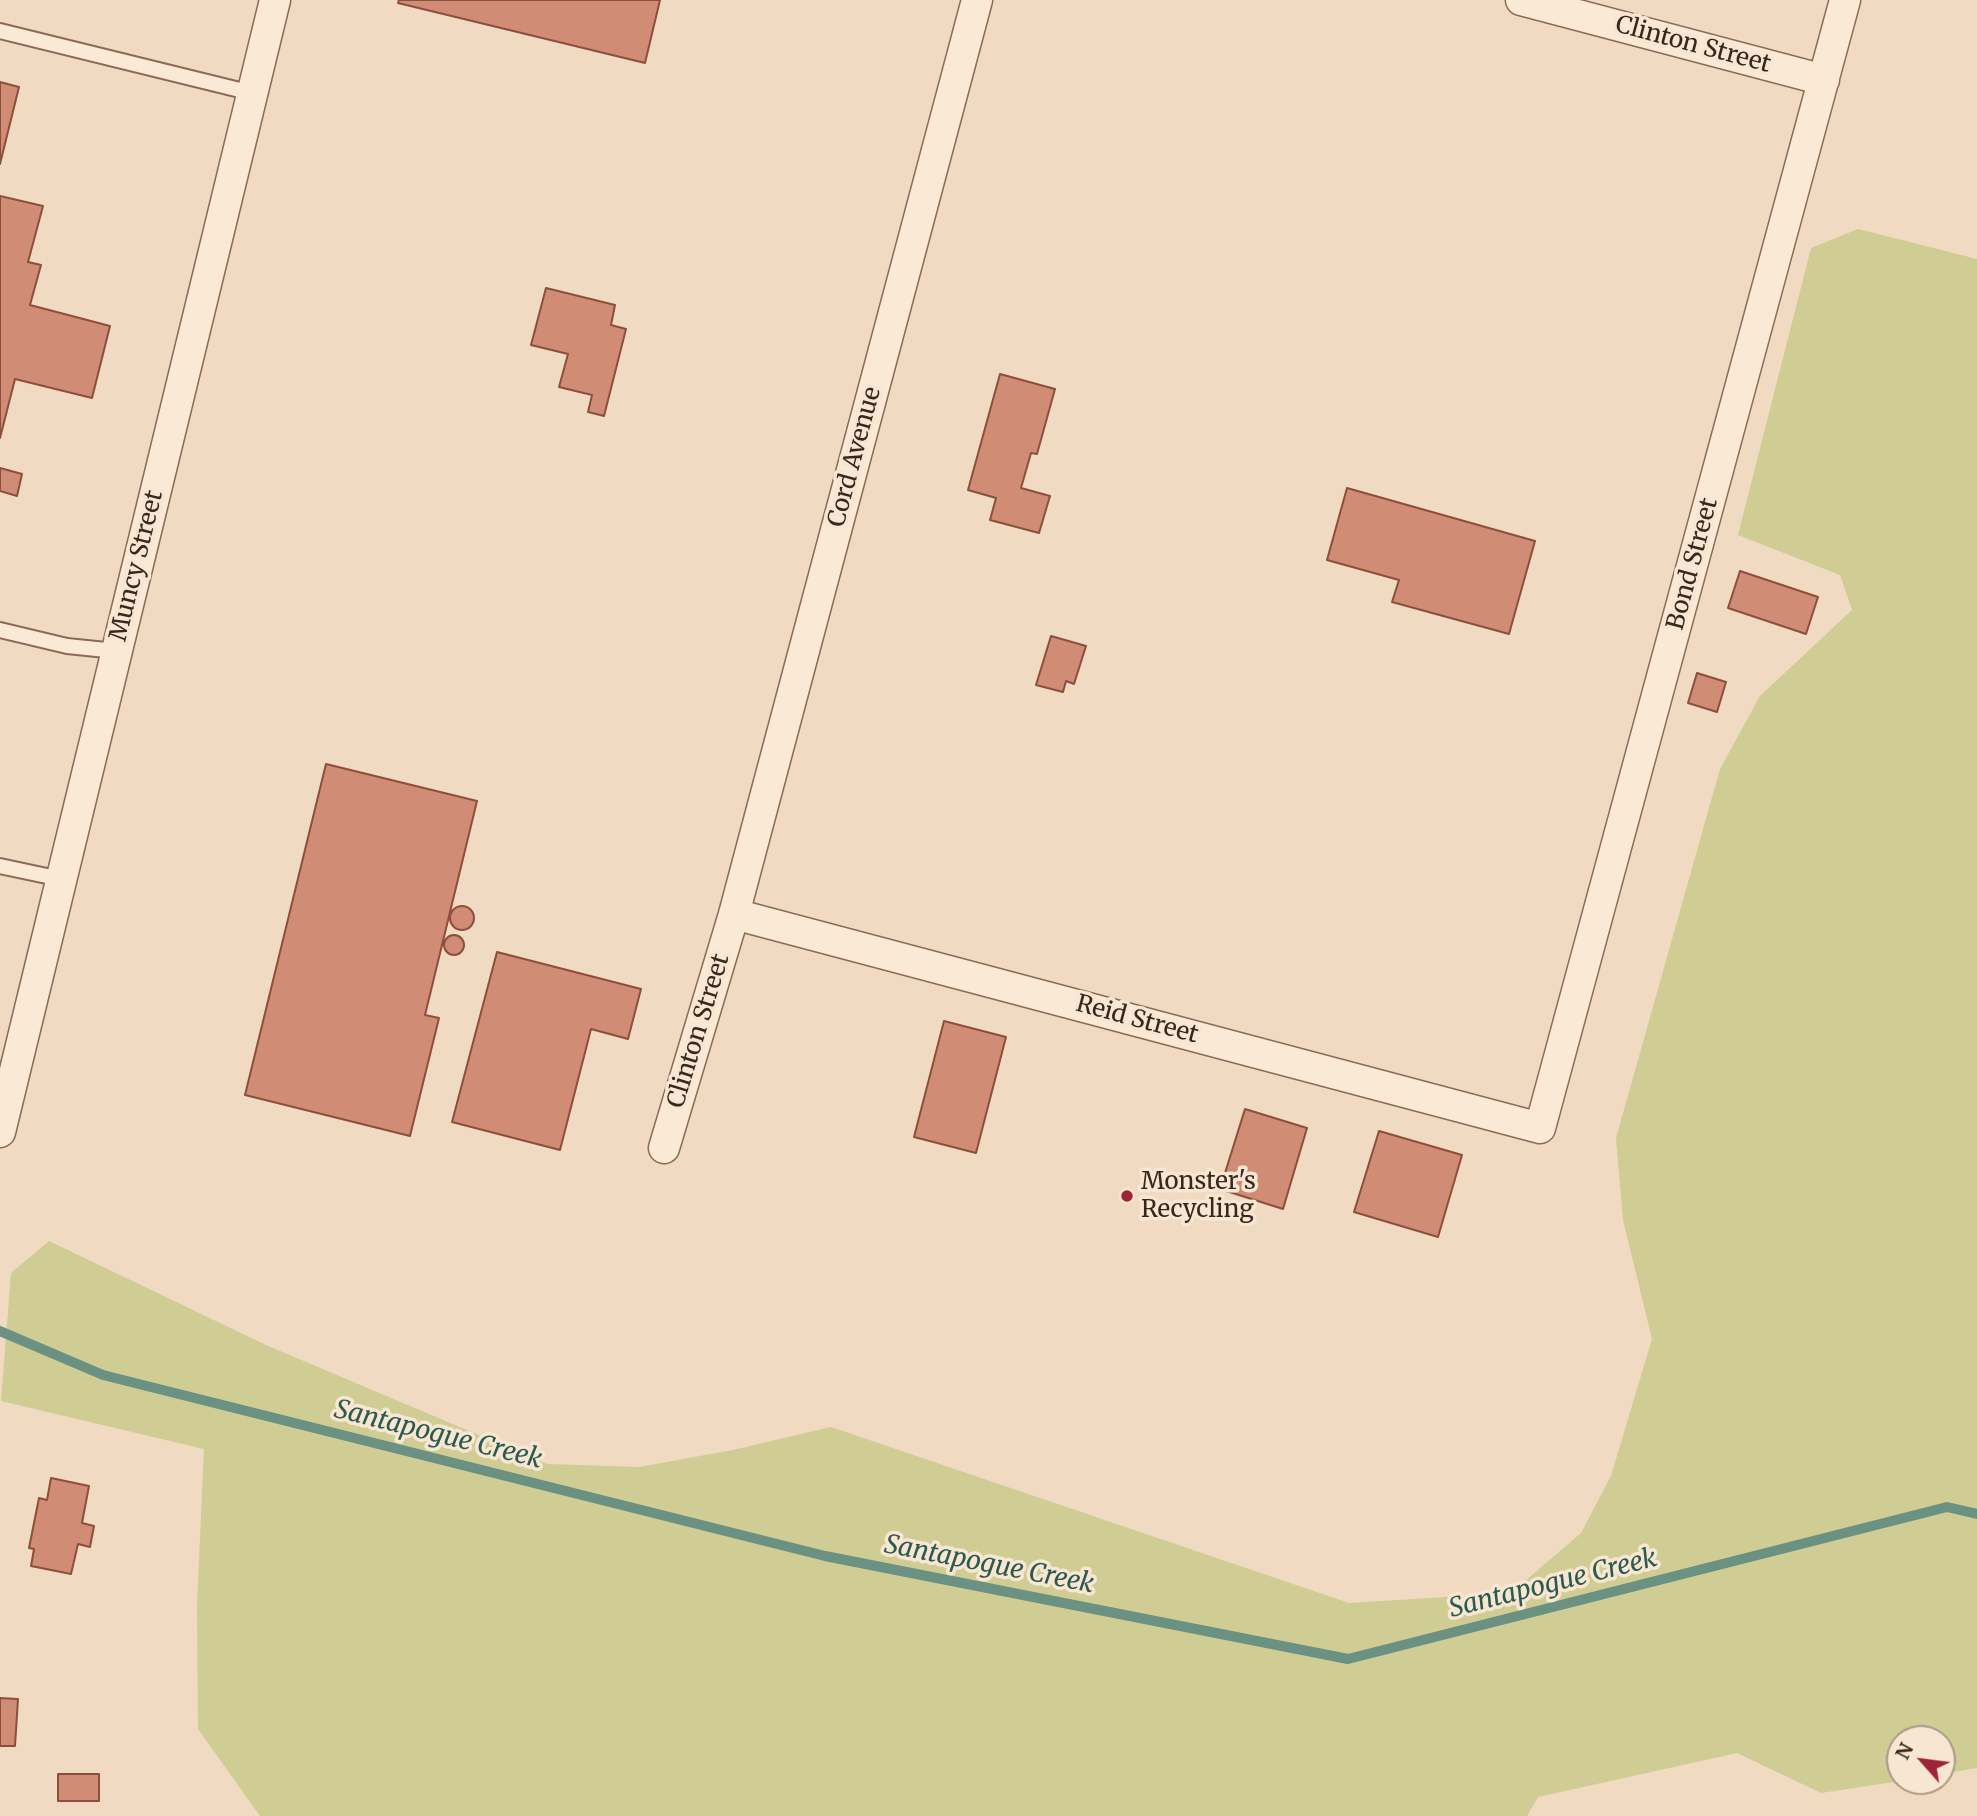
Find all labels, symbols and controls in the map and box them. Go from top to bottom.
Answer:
street label: Clinton Street [1612,10,1774,80]
street label: Cord Avenue [822,384,888,530]
street label: Muncy Street [104,488,170,644]
street label: Bond Street [1662,495,1724,633]
street label: Clinton Street [662,951,736,1111]
street label: Reid Street [1073,990,1201,1050]
place label: Monster's Recycling [1141,1168,1256,1224]
marker: Monster's Recycling [1119,1188,1135,1204]
water label: Santapogue Creek [331,1394,545,1476]
water label: Santapogue Creek [882,1529,1096,1601]
water label: Santapogue Creek [1446,1543,1660,1625]
north arrow [1886,1725,1956,1795]
text: N [1890,1739,1918,1763]

